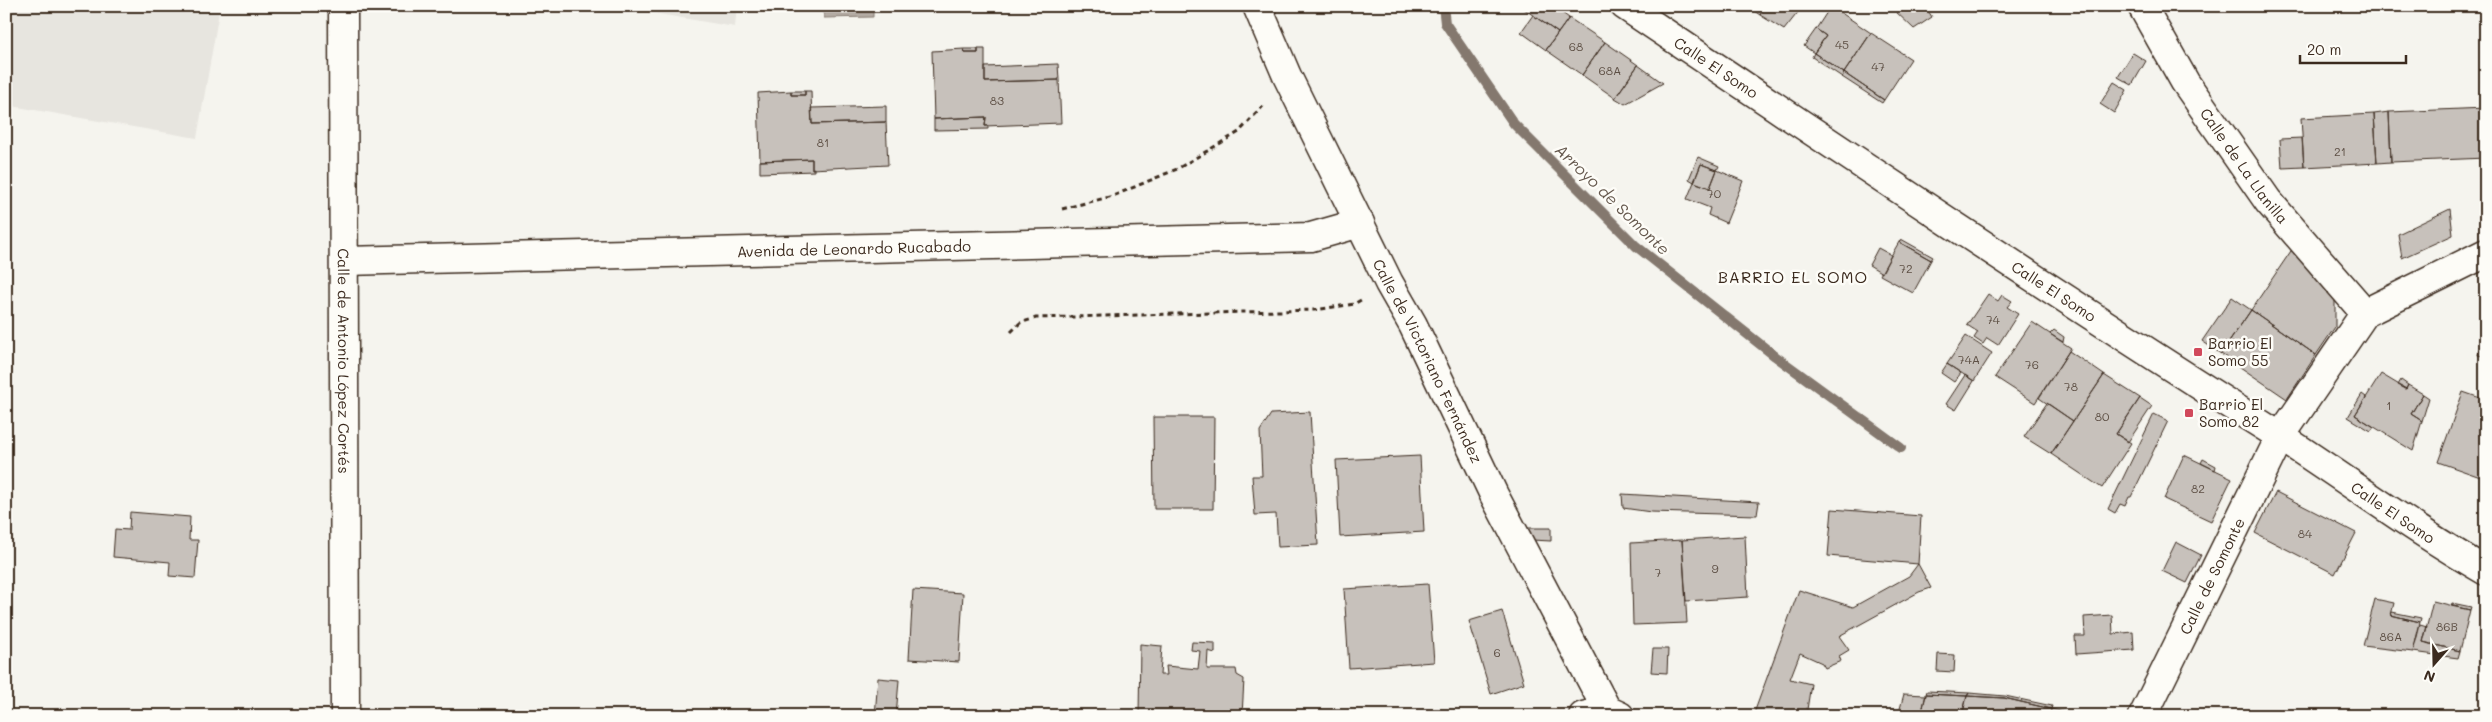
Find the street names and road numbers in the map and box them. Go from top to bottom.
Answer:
street label: Calle El Somo [1670,32,1762,103]
street label: Calle de La Llanilla [2196,104,2293,228]
street label: Avenida de Leonardo Rucabado [737,235,971,261]
street label: Calle de Antonio López Cortés [334,248,354,474]
street label: Calle de Victoriano Fernández [1369,255,1487,466]
street label: Calle El Somo [2008,256,2100,326]
street label: Calle El Somo [2347,477,2439,548]
street label: Calle de Somonte [2175,514,2249,638]

